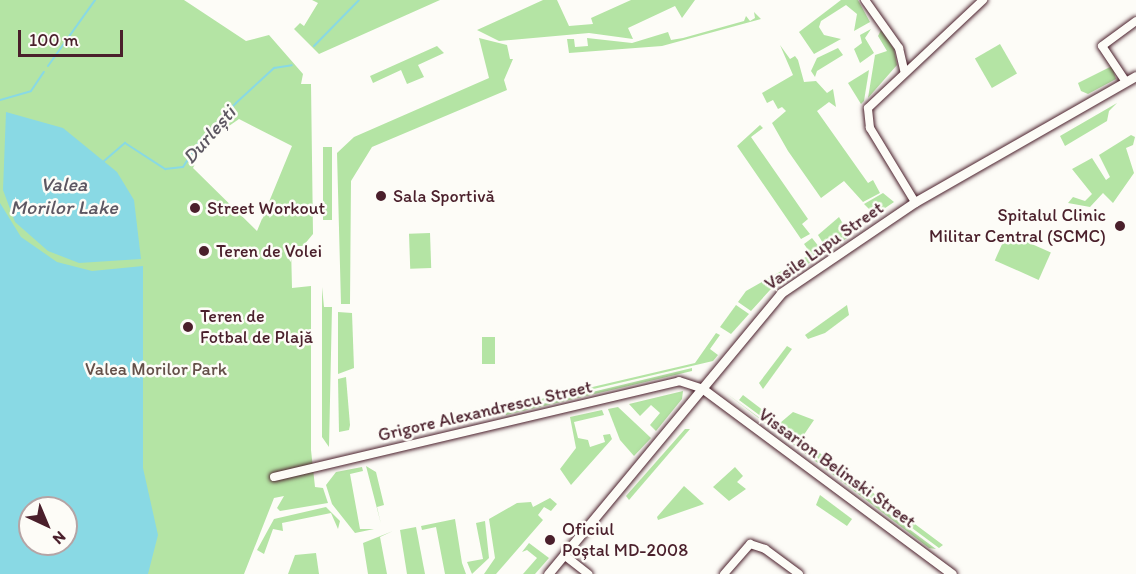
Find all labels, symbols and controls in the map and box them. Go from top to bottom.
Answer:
scale bar [21,18,126,56]
text: 100 m [29,29,79,51]
water label: Durlești [177,101,241,169]
water label: Valea Morilor Lake [10,172,118,219]
place label: Sala Sportivă [393,185,495,207]
marker: Sala Sportivă [374,189,388,203]
place label: Street Workout [207,197,325,219]
street label: Vasile Lupu Street [761,197,887,295]
marker: Street Workout [188,201,202,215]
place label: Spitalul Clinic Militar Central (SCMC) [929,205,1106,248]
marker: Spitalul Clinic Militar Central (SCMC) [1111,217,1129,235]
place label: Teren de Volei [216,240,322,262]
marker: Teren de Volei [197,244,211,258]
place label: Teren de Fotbal de Plajă [200,306,313,348]
marker: Teren de Fotbal de Plajă [181,320,195,334]
park label: Valea Morilor Park [85,358,227,380]
street label: Grigore Alexandrescu Street [376,376,594,446]
street label: Vissarion Belinski Street [754,404,920,532]
north arrow [18,496,78,556]
place label: Oficiul Poștal MD-2008 [562,519,688,562]
text: N [49,527,70,548]
marker: Oficiul Poștal MD-2008 [543,533,557,547]

